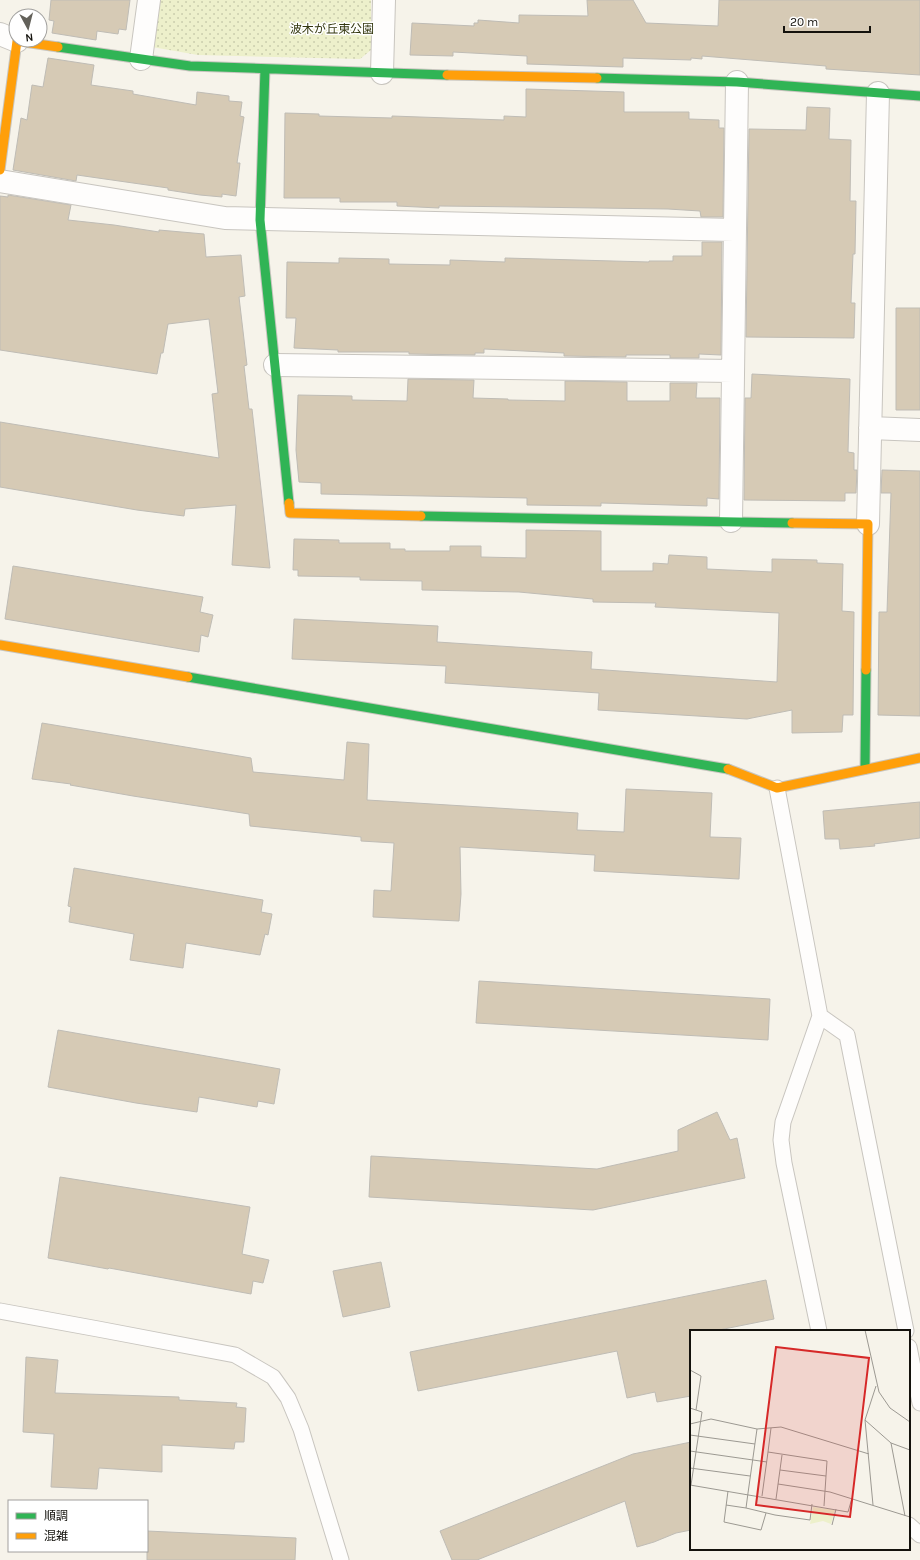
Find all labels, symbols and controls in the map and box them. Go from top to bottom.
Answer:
north arrow [8,8,48,48]
scale bar [784,8,870,34]
text: 20 m [790,15,818,29]
park label: 波木が丘東公園 [290,22,374,36]
text: N [24,30,34,44]
inset map [690,1330,910,1550]
legend [8,1500,148,1552]
text: 順調 [44,1509,68,1523]
text: 混雑 [44,1529,68,1543]

